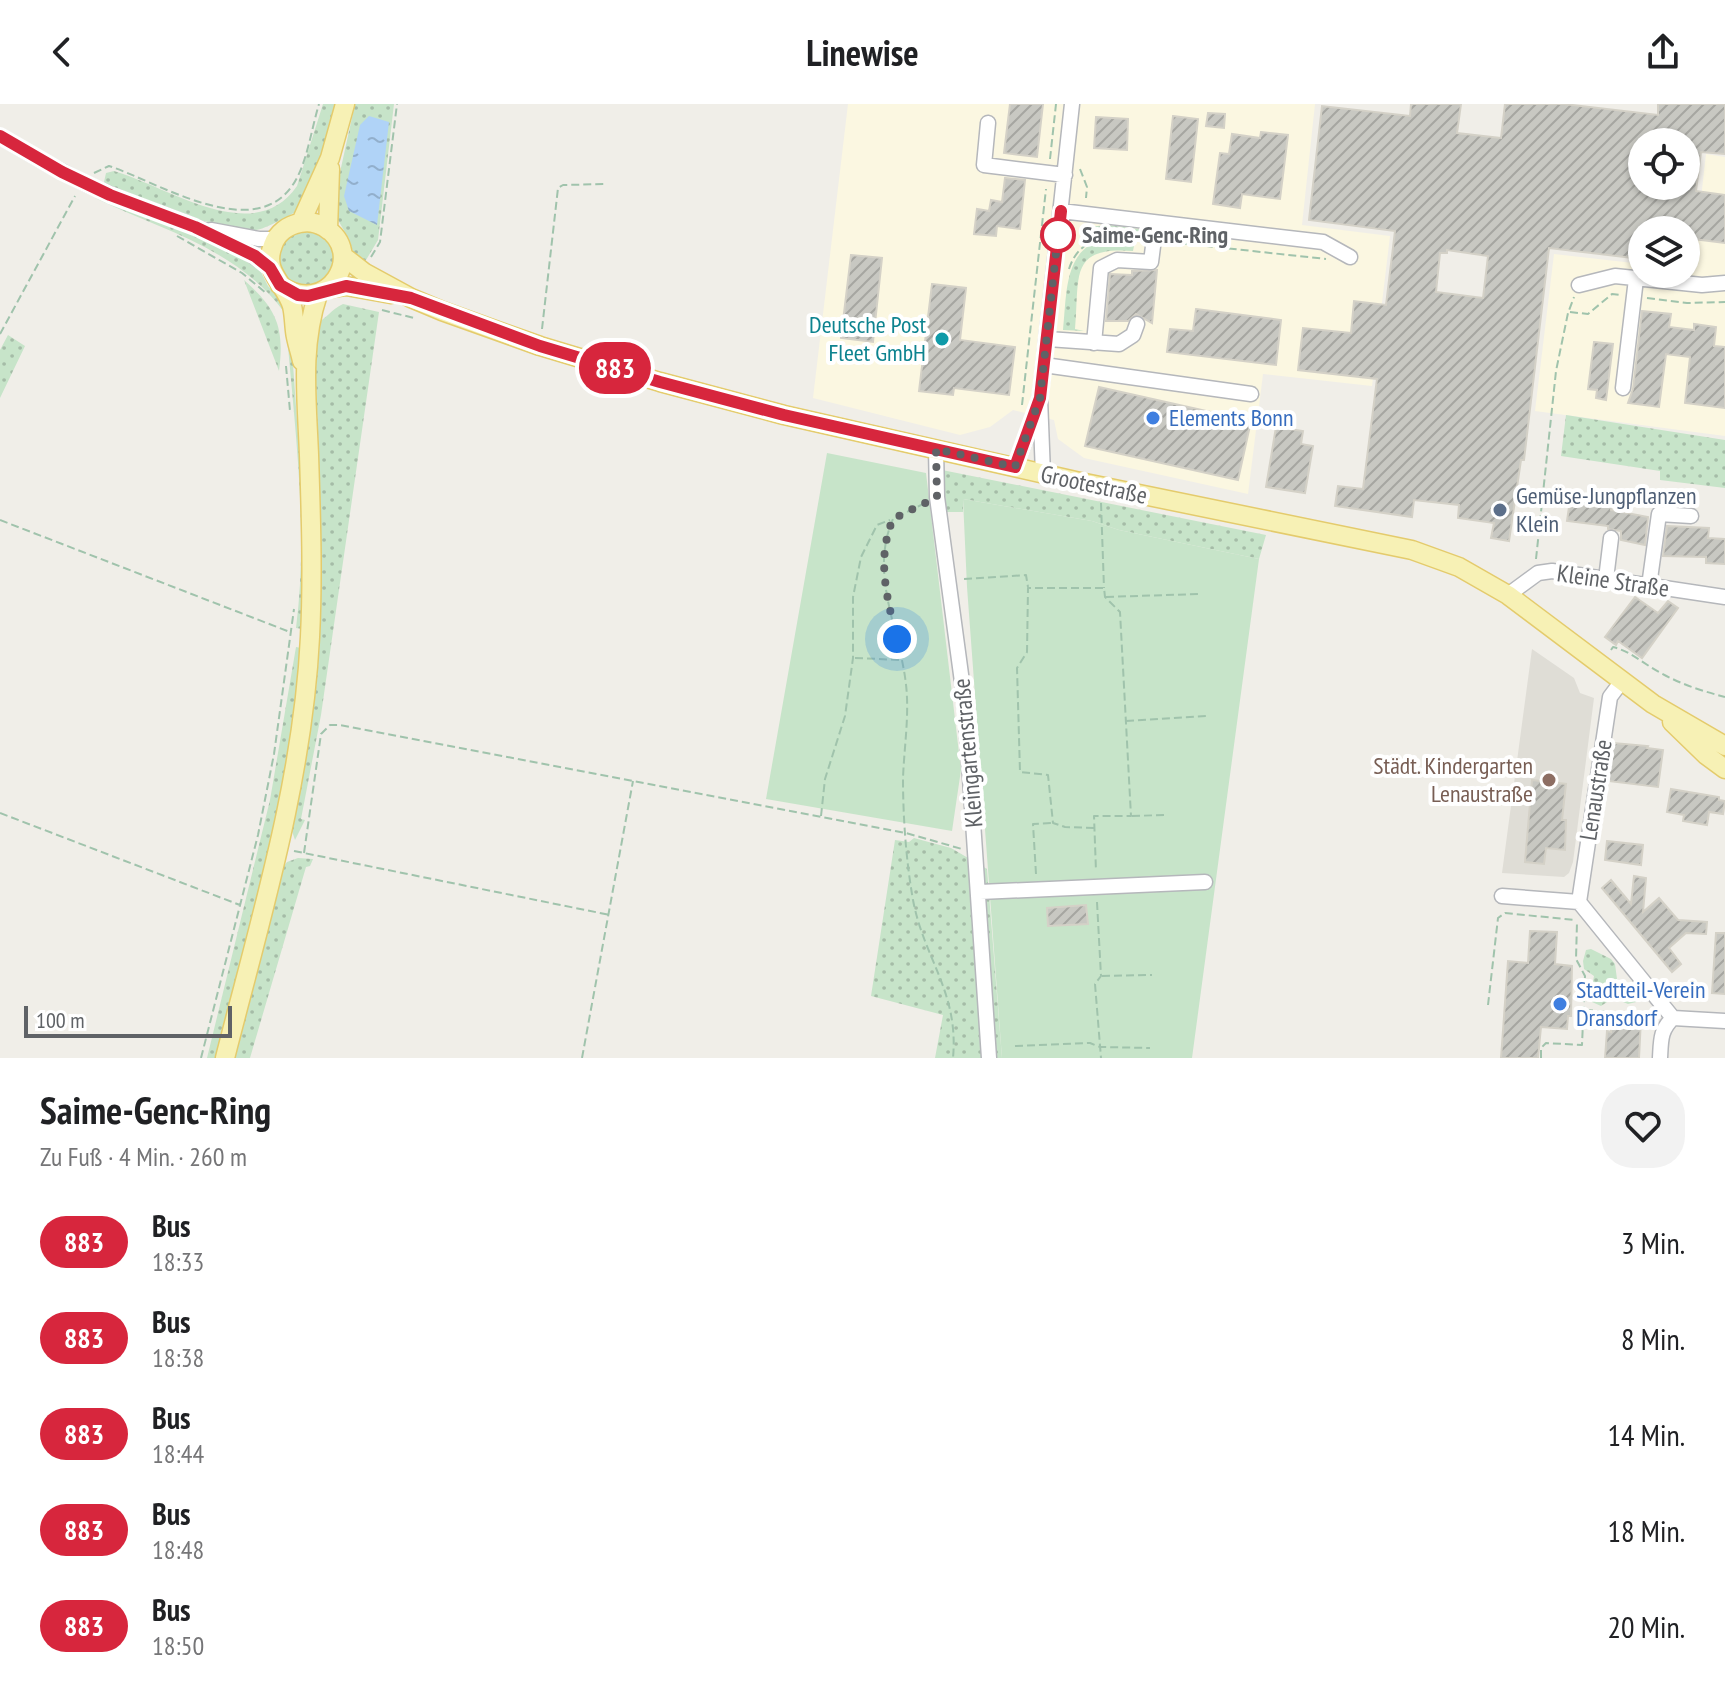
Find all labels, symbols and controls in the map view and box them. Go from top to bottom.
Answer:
text: Linewise [806,29,919,76]
icon: back [40,30,84,74]
icon: share [1641,30,1685,74]
map controls [1628,128,1700,288]
button: locate [1628,128,1700,200]
button: layers [1628,216,1700,288]
marker: Saime-Genc-Ring [1041,218,1075,252]
place label: Saime-Genc-Ring [1082,219,1228,250]
place label: Deutsche Post Fleet GmbH [809,309,926,368]
marker: Deutsche Post Fleet GmbH [933,330,951,348]
line badge: 883 [569,342,661,394]
text: 883 [595,349,635,386]
place label: Elements Bonn [1169,402,1293,433]
marker: Elements Bonn [1144,409,1162,427]
street label: Grootestraße [1038,458,1150,511]
place label: Gemüse-Jungpflanzen Klein [1516,480,1697,539]
marker: Gemüse-Jungpflanzen Klein [1491,501,1509,519]
street label: Kleine Straße [1555,557,1671,604]
your location [877,619,917,659]
street label: Kleingartenstraße [946,677,989,829]
street label: Lenaustraße [1572,737,1619,843]
place label: Städt. Kindergarten Lenaustraße [1373,750,1533,809]
marker: Städt. Kindergarten Lenaustraße [1540,771,1558,789]
place label: Stadtteil-Verein Dransdorf [1576,974,1705,1033]
marker: Stadtteil-Verein Dransdorf [1551,995,1569,1013]
scale bar [24,1002,232,1038]
text: 100 m [36,1006,85,1034]
button: heart [1601,1084,1685,1168]
text: Saime-Genc-Ring [40,1085,271,1134]
text: Zu Fuß · 4 Min. · 260 m [40,1140,247,1173]
text: Bus [152,1206,191,1245]
text: 883 [64,1223,104,1260]
text: 3 Min. [1621,1223,1685,1262]
text: 18:33 [152,1245,204,1278]
text: Bus [152,1302,191,1341]
text: 883 [64,1319,104,1356]
text: 8 Min. [1621,1319,1685,1358]
text: 18:38 [152,1341,204,1374]
text: Bus [152,1398,191,1437]
text: 883 [64,1415,104,1452]
text: 14 Min. [1608,1415,1685,1454]
text: 18:44 [152,1437,204,1470]
text: Bus [152,1494,191,1533]
text: 883 [64,1511,104,1548]
text: 18 Min. [1608,1511,1685,1550]
text: 18:48 [152,1533,204,1566]
text: Bus [152,1590,191,1629]
text: 883 [64,1607,104,1644]
text: 20 Min. [1608,1607,1685,1646]
text: 18:50 [152,1629,204,1662]

